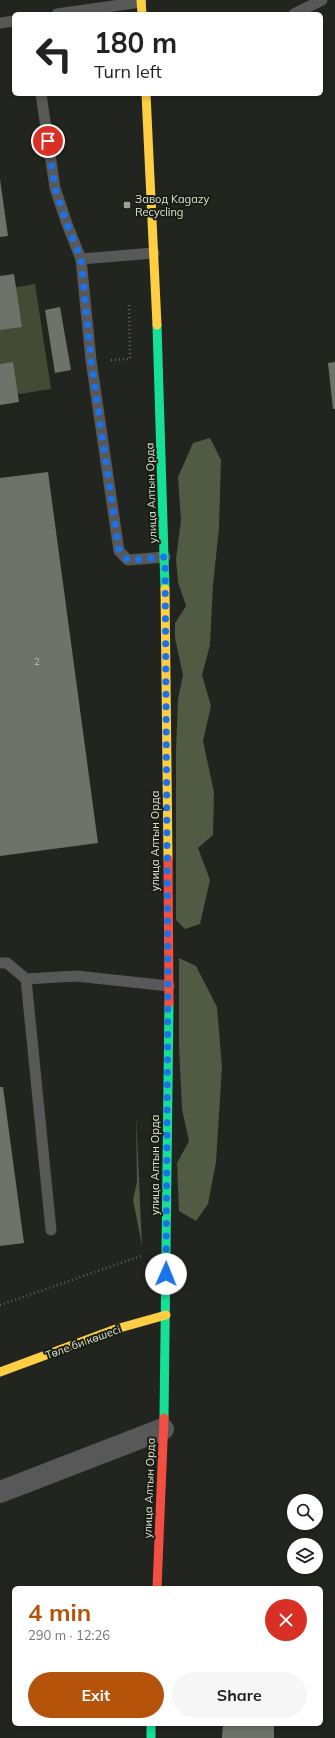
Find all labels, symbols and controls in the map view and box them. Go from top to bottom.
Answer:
text: 180 m [94,25,177,60]
icon: left [28,28,80,80]
text: Turn left [94,60,162,83]
pin [31,124,65,158]
icon: arrive [37,130,59,152]
place label: Завод Kagazy Recycling [135,192,209,219]
marker: Завод Kagazy Recycling [122,200,132,210]
street label: улица Алтын Орда [142,442,160,544]
house number: 2 [34,656,40,667]
street label: улица Алтын Орда [148,791,162,891]
street label: улица Алтын Орда [148,1115,162,1215]
position arrow [145,1253,187,1295]
street label: Төле би көшесі [43,1322,123,1362]
street label: улица Алтын Орда [140,1437,158,1539]
map controls [287,1494,323,1574]
button: search [287,1494,323,1530]
button: layers [287,1538,323,1574]
text: 4 min [28,1597,91,1627]
button: close [265,1599,307,1641]
text: 290 m · 12:26 [28,1627,110,1643]
button: Exit [28,1672,164,1718]
button: Share [172,1672,307,1718]

